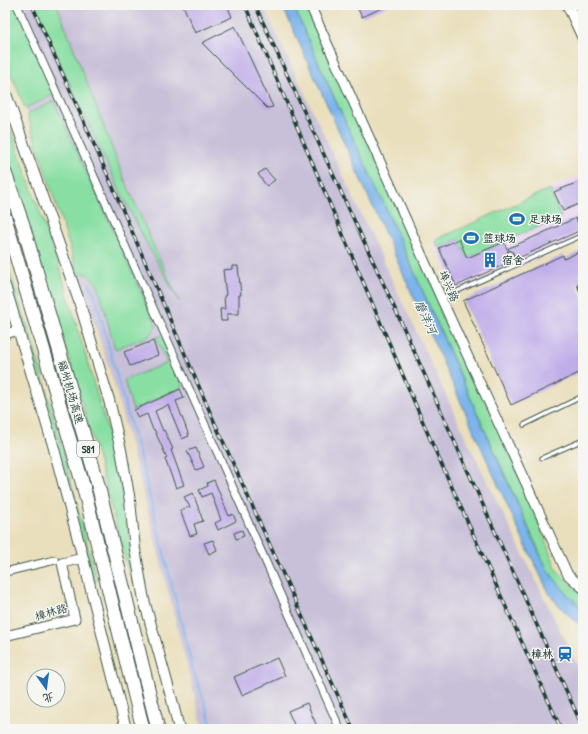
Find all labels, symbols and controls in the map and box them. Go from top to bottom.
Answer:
sports icon: 足球场 [508,210,526,228]
place label: 足球场 [529,212,562,226]
sports icon: 篮球场 [462,229,480,247]
place label: 篮球场 [483,231,516,245]
building icon: 宿舍 [481,251,499,269]
place label: 宿舍 [502,253,524,267]
street label: 埠兴路 [436,268,462,304]
water label: 磨洋河 [411,297,442,339]
street label: 福州机场高速 [55,358,87,426]
road number: S81 [77,441,99,457]
street label: 樟林路 [33,601,69,623]
station icon: 樟林 [556,645,574,663]
place label: 樟林 [531,647,553,661]
north arrow [26,668,66,708]
text: 北 [41,690,55,706]

